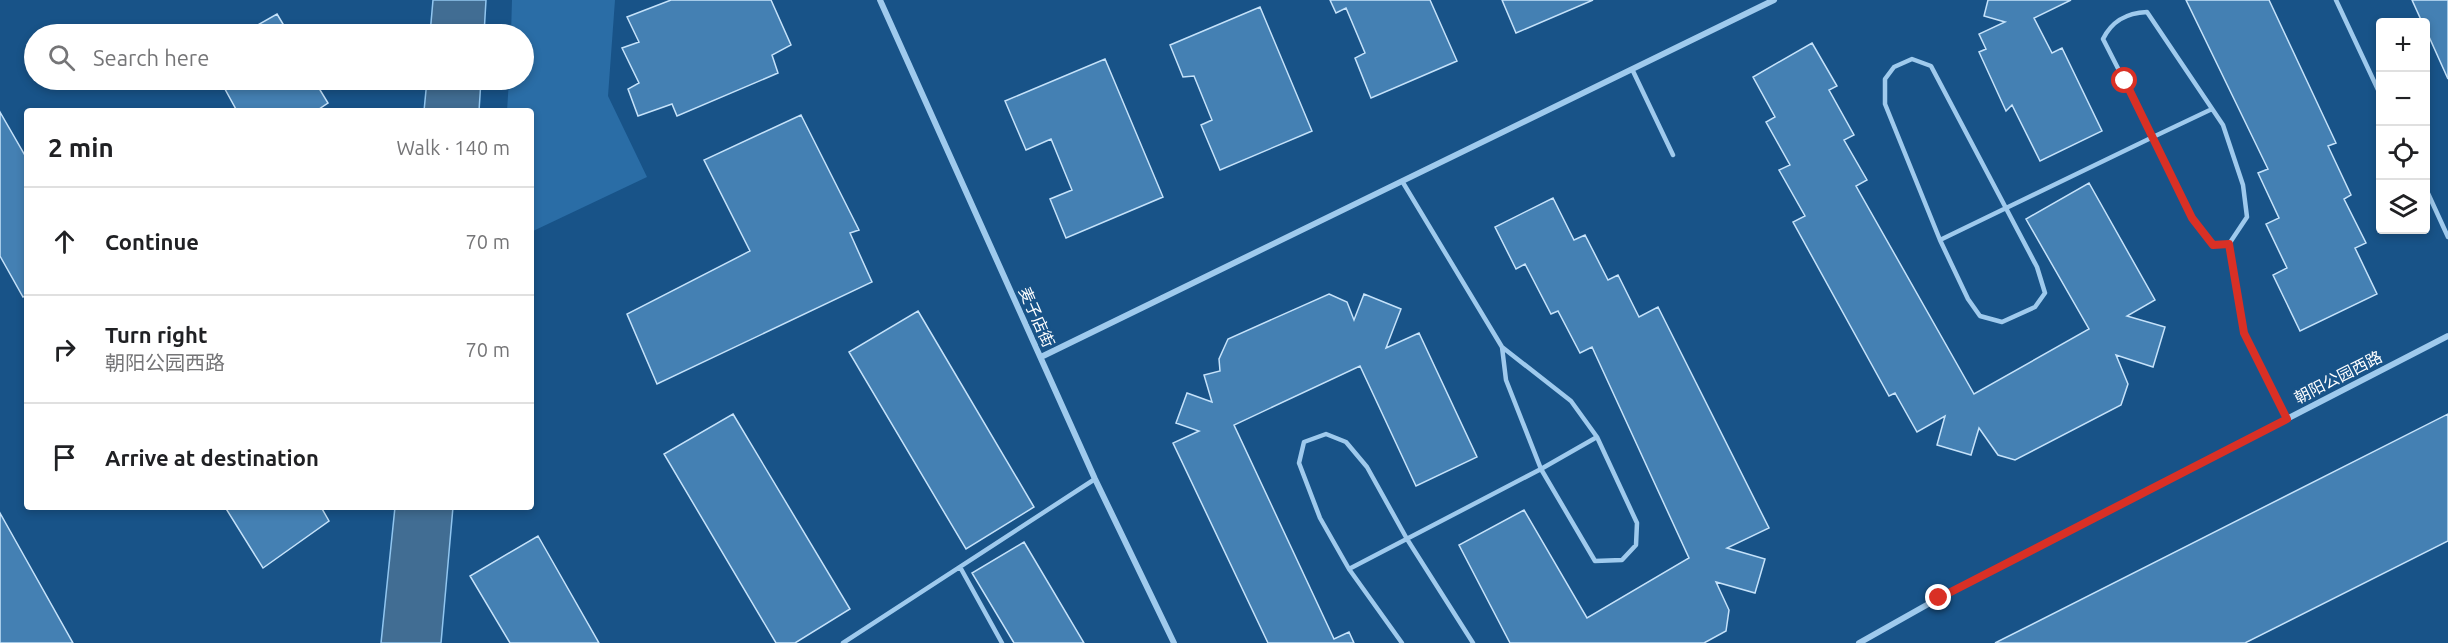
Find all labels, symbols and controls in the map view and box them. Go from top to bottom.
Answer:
map controls [2376,18,2430,234]
button: + [2376,18,2430,72]
search box [24,24,534,90]
icon: search [45,41,78,74]
text: Search here [93,45,209,70]
route start [2111,67,2137,93]
button: − [2376,72,2430,126]
button: locate [2376,126,2430,180]
text: 2 min [48,133,114,162]
text: Walk · 140 m [397,136,510,159]
button: layers [2376,180,2430,234]
icon: ahead [48,225,81,258]
text: Continue [105,229,199,254]
text: 70 m [466,230,510,253]
street label: 麦子店街 [1016,284,1058,350]
text: Turn right [105,322,207,347]
icon: right [48,333,81,366]
text: 70 m [466,338,510,361]
street label: 朝阳公园西路 [2291,347,2385,407]
text: 朝阳公园西路 [105,351,225,374]
icon: arrive [48,441,81,474]
text: Arrive at destination [105,445,319,470]
route end [1925,584,1951,610]

